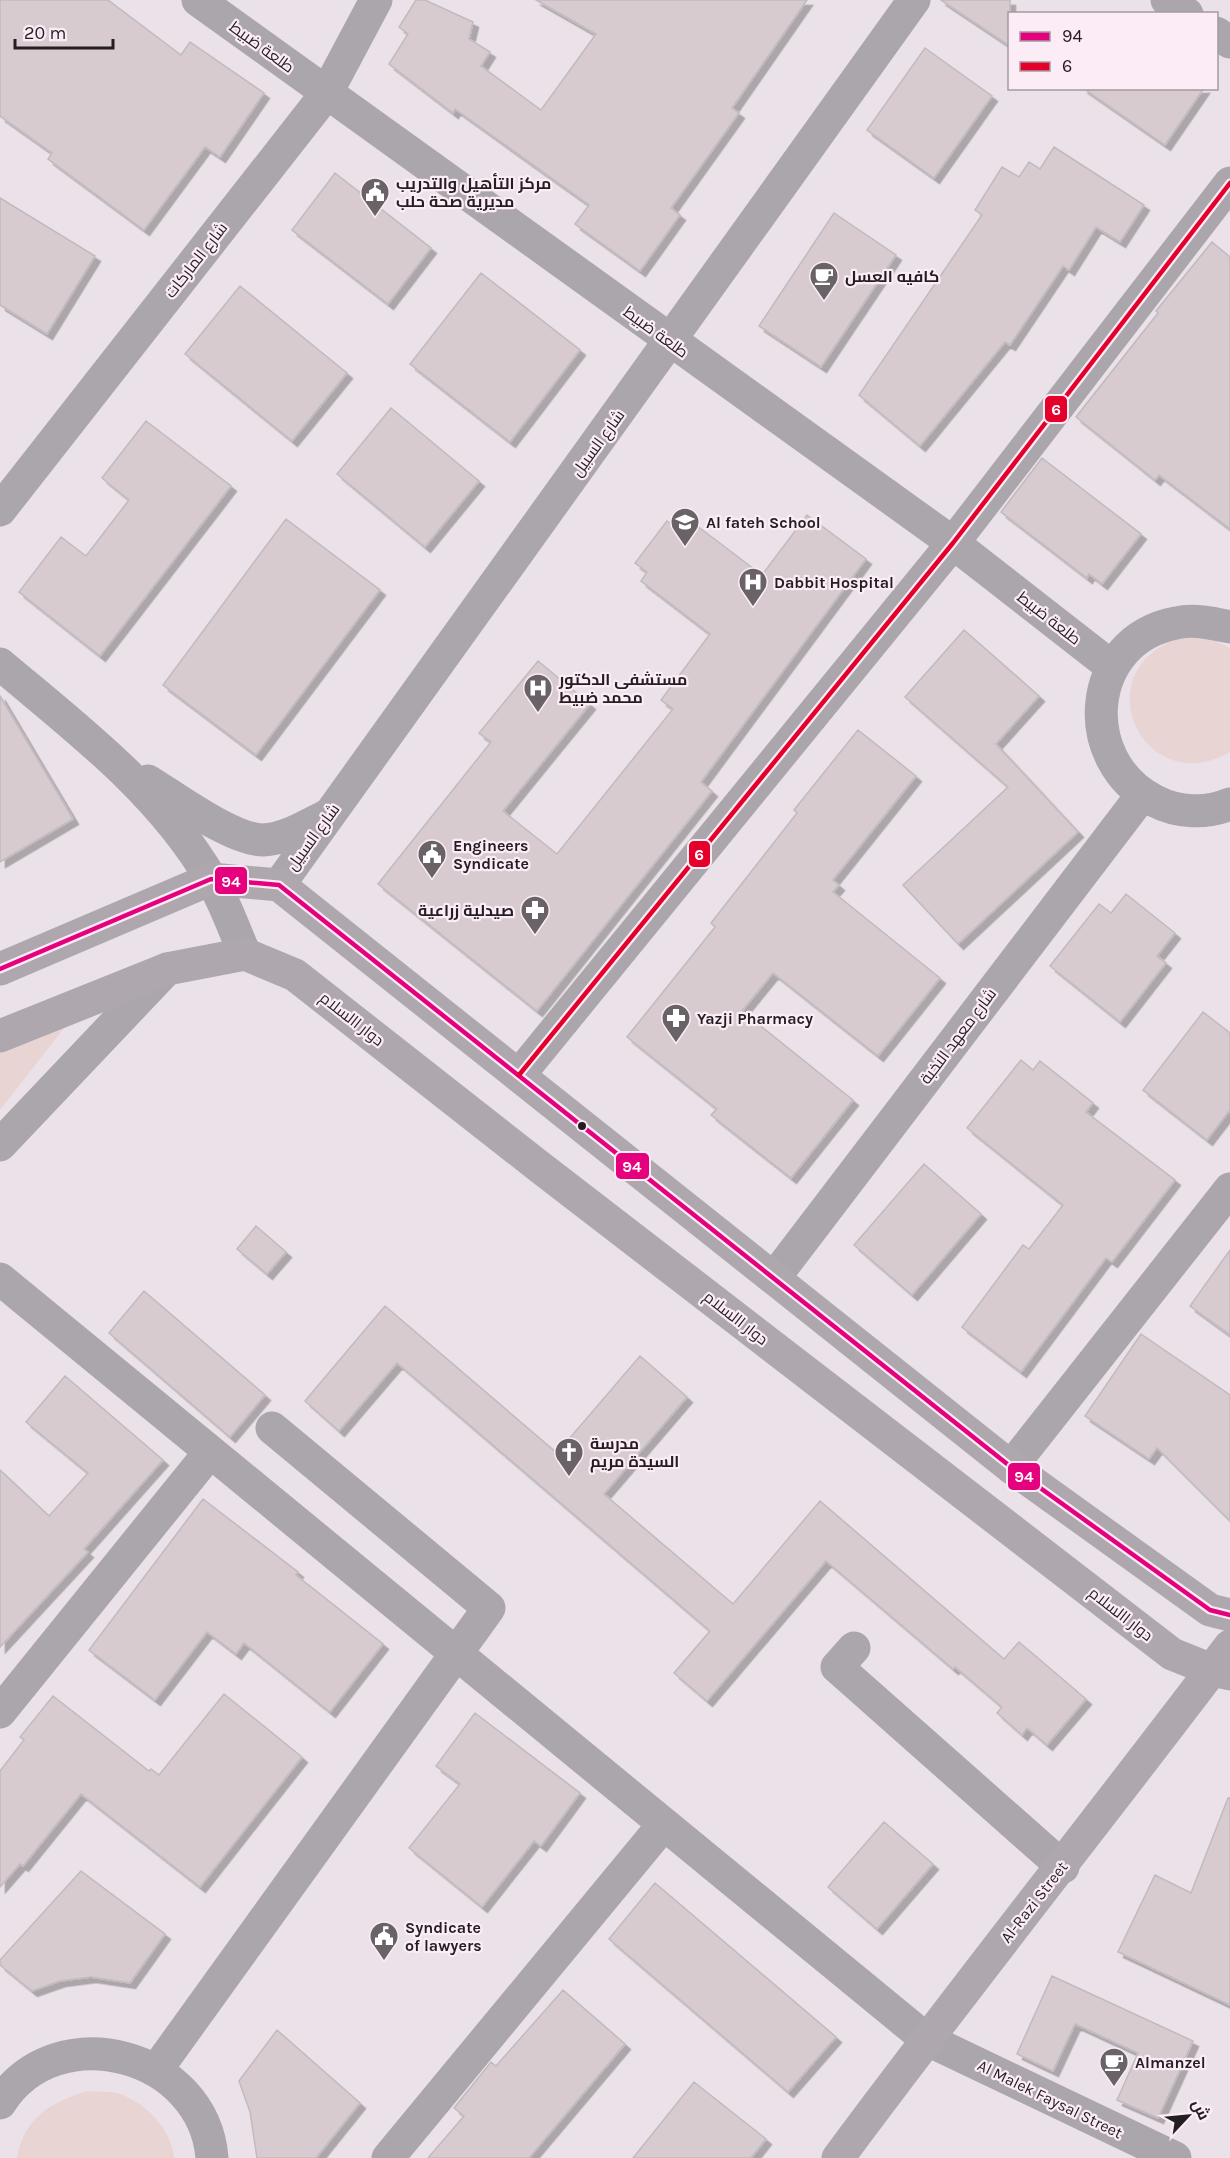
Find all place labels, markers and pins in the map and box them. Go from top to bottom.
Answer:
place label: مركز التأهيل والتدريب مديرية صحة حلب [396,173,551,211]
public building icon: مركز التأهيل والتدريب مديرية صحة حلب [359,176,391,218]
cafe icon: كافيه العسل [808,260,840,302]
place label: كافيه العسل [845,267,939,286]
school or university icon: Al fateh School [669,506,701,548]
place label: Al fateh School [706,513,821,532]
hospital icon: Dabbit Hospital [737,566,769,608]
place label: Dabbit Hospital [774,573,894,592]
place label: مستشفى الدكتور محمد ضبيط [558,670,687,707]
hospital icon: مستشفى الدكتور محمد ضبيط [522,672,554,714]
place label: Engineers Syndicate [453,836,529,873]
public building icon: Engineers Syndicate [416,838,448,880]
pharmacy icon: صيدلية زراعية [519,894,551,936]
place label: صيدلية زراعية [418,901,514,920]
pharmacy icon: Yazji Pharmacy [660,1002,692,1044]
place label: Yazji Pharmacy [697,1009,813,1028]
unlabelled marker [576,1120,588,1132]
place label: مدرسة السيدة مريم [590,1434,679,1473]
church icon: مدرسة السيدة مريم [553,1436,585,1478]
place label: Syndicate of lawyers [405,1918,482,1955]
public building icon: Syndicate of lawyers [368,1920,400,1962]
cafe icon: Almanzel [1098,2046,1130,2088]
place label: Almanzel [1135,2053,1206,2072]

